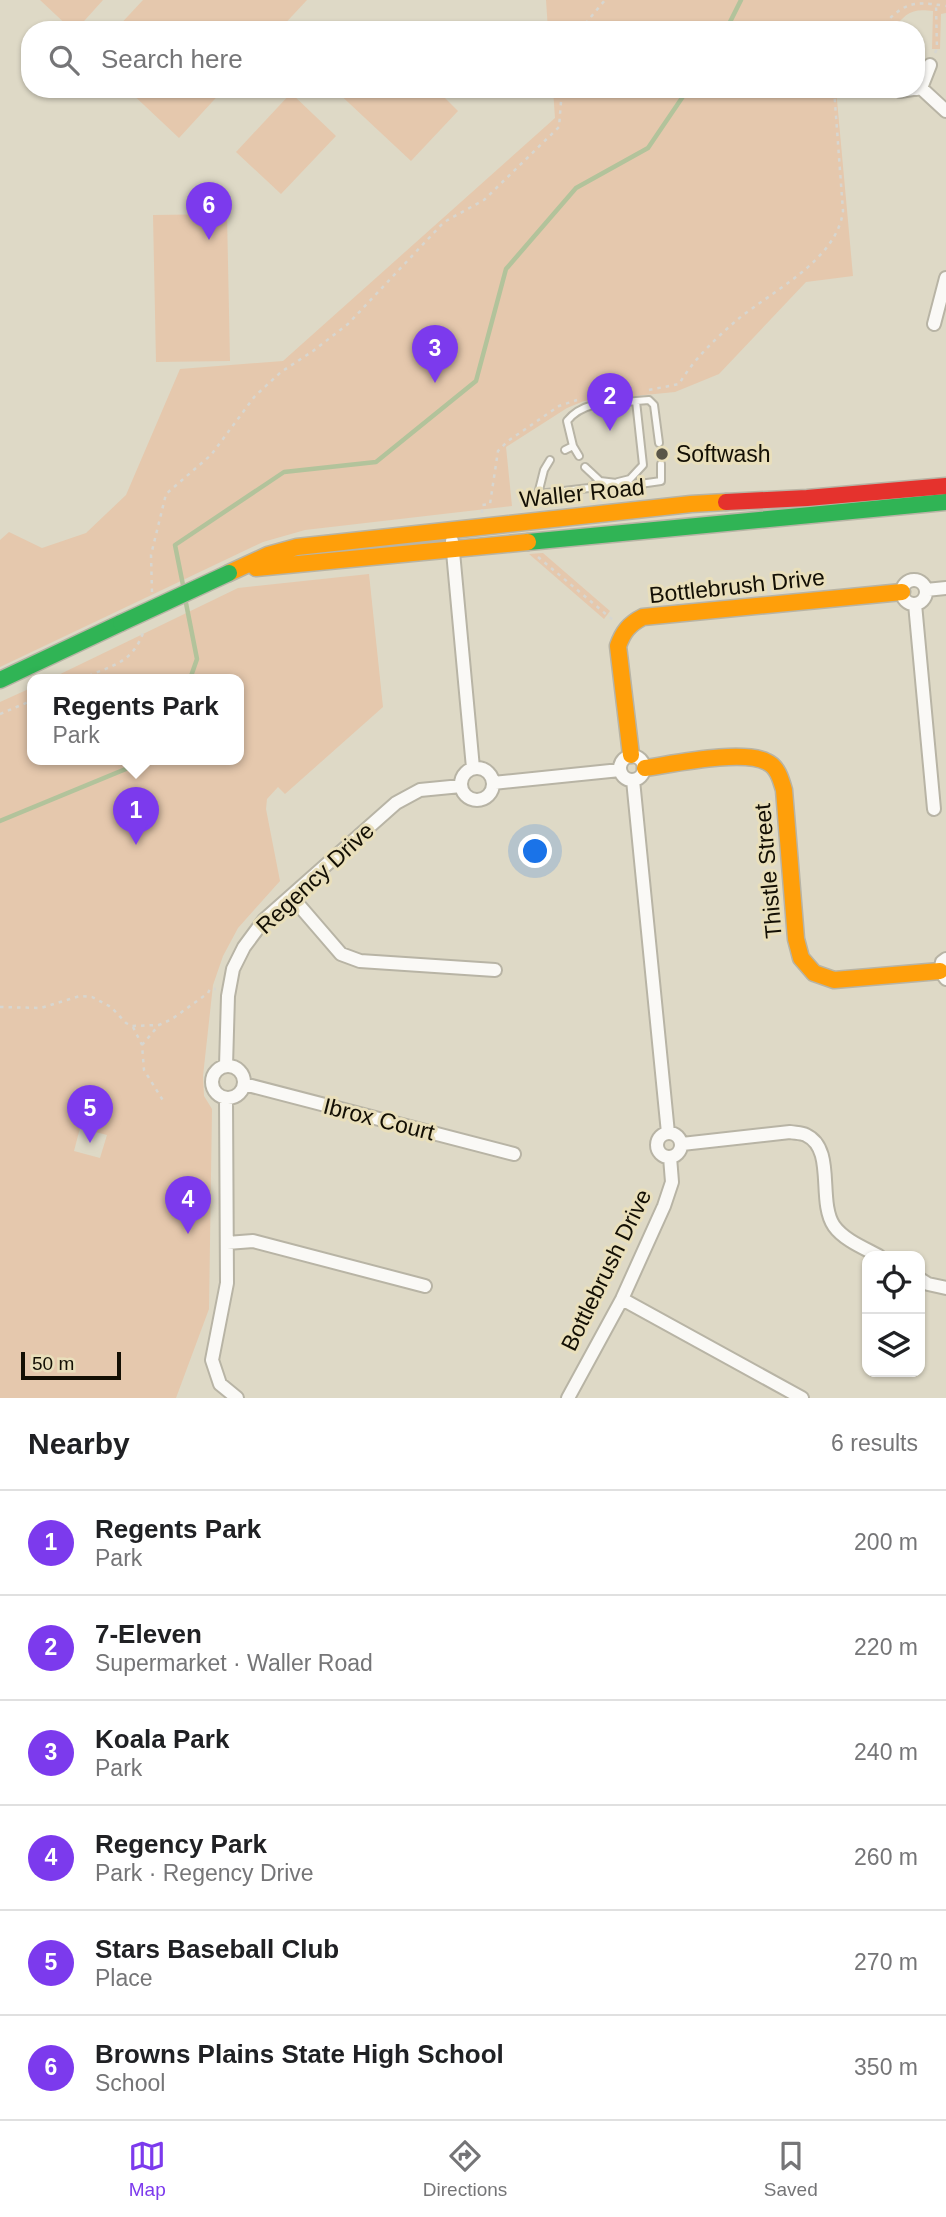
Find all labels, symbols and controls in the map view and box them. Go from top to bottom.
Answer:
search box [21,21,925,98]
icon: search [45,41,83,79]
text: Search here [101,44,243,74]
pin: 6 [186,182,232,240]
pin: 3 [412,325,458,383]
pin: 2 [587,373,633,431]
place label: Softwash [676,441,771,467]
marker: Softwash [654,446,670,462]
street label: Waller Road [518,474,646,512]
street label: Bottlebrush Drive [648,564,826,608]
popup [27,674,244,765]
text: Regents Park [52,691,219,721]
text: Park [52,722,100,748]
pin: 1 [113,787,159,845]
street label: Thistle Street [749,802,787,940]
street label: Regency Drive [251,817,379,939]
your location [518,834,552,868]
pin: 5 [67,1085,113,1143]
street label: Ibrox Court [321,1093,438,1146]
pin: 4 [165,1176,211,1234]
street label: Bottlebrush Drive [556,1185,656,1355]
map controls [862,1251,925,1377]
button: locate [862,1251,925,1314]
button: layers [862,1314,925,1377]
scale bar [21,1349,121,1381]
text: 50 m [32,1353,74,1374]
text: Nearby [28,1427,130,1460]
text: 6 results [831,1430,918,1456]
text: Regents Park [95,1514,261,1544]
text: 1 [45,1529,57,1555]
text: 200 m [854,1529,918,1555]
text: Park [95,1545,142,1571]
text: 7-Eleven [95,1619,202,1649]
text: 2 [45,1634,57,1660]
text: 220 m [854,1634,918,1660]
text: Supermarket · Waller Road [95,1650,373,1676]
text: Koala Park [95,1724,229,1754]
text: 3 [45,1739,57,1765]
text: 240 m [854,1739,918,1765]
text: Park [95,1755,142,1781]
text: Regency Park [95,1829,267,1859]
text: 4 [45,1844,57,1870]
text: 260 m [854,1844,918,1870]
text: Park · Regency Drive [95,1860,314,1886]
text: Stars Baseball Club [95,1934,339,1964]
text: 5 [45,1949,57,1975]
text: 270 m [854,1949,918,1975]
text: Place [95,1965,153,1991]
text: Browns Plains State High School [95,2039,504,2069]
text: 6 [45,2054,57,2080]
text: 350 m [854,2054,918,2080]
text: School [95,2070,165,2096]
tab: Map [128,2137,166,2201]
tab: Directions [423,2137,507,2201]
tab: Saved [764,2137,818,2201]

